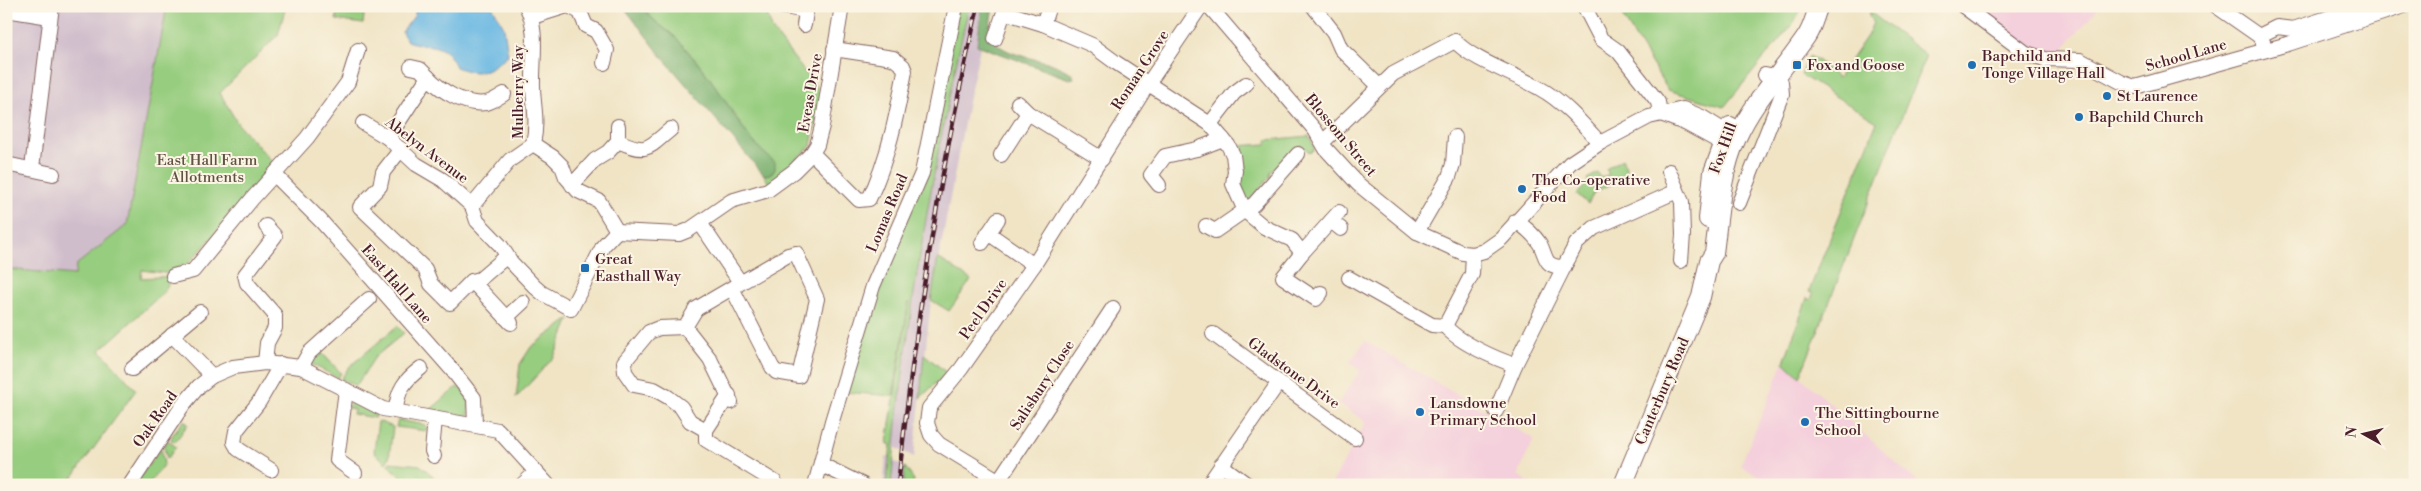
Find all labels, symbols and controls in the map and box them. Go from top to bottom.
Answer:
street label: Roman Grove [1107,27,1173,114]
street label: School Lane [2143,35,2229,76]
street label: Mulberry Way [509,44,528,139]
place label: Bapchild and Tonge Village Hall [1981,47,2105,83]
street label: Eveas Drive [794,52,827,134]
place label: Fox and Goose [1807,56,1905,75]
marker: Fox and Goose [1791,59,1803,71]
marker: Bapchild and Tonge Village Hall [1966,59,1978,71]
place label: St Laurence [2117,87,2198,106]
street label: Blossom Street [1300,89,1381,181]
marker: St Laurence [2101,90,2113,102]
place label: Bapchild Church [2088,108,2204,127]
marker: Bapchild Church [2073,111,2085,123]
street label: Abelyn Avenue [380,112,472,188]
street label: Fox Hill [1705,119,1742,177]
park label: East Hall Farm Allotments [156,151,258,187]
street label: Lomas Road [862,171,913,255]
place label: The Co-operative Food [1532,171,1650,207]
marker: The Co-operative Food [1516,183,1528,195]
street label: East Hall Lane [357,241,436,328]
place label: Great Easthall Way [595,250,682,286]
marker: Great Easthall Way [579,262,591,274]
street label: Peel Drive [956,275,1011,343]
street label: Gladstone Drive [1244,333,1344,413]
street label: Canterbury Road [1631,334,1694,448]
street label: Salisbury Close [1006,336,1079,434]
street label: Oak Road [129,387,182,451]
place label: Lansdowne Primary School [1430,394,1537,430]
place label: The Sittingbourne School [1815,404,1939,440]
marker: Lansdowne Primary School [1414,406,1426,418]
north arrow [2338,408,2388,458]
marker: The Sittingbourne School [1799,416,1811,428]
text: N [2342,426,2362,439]

